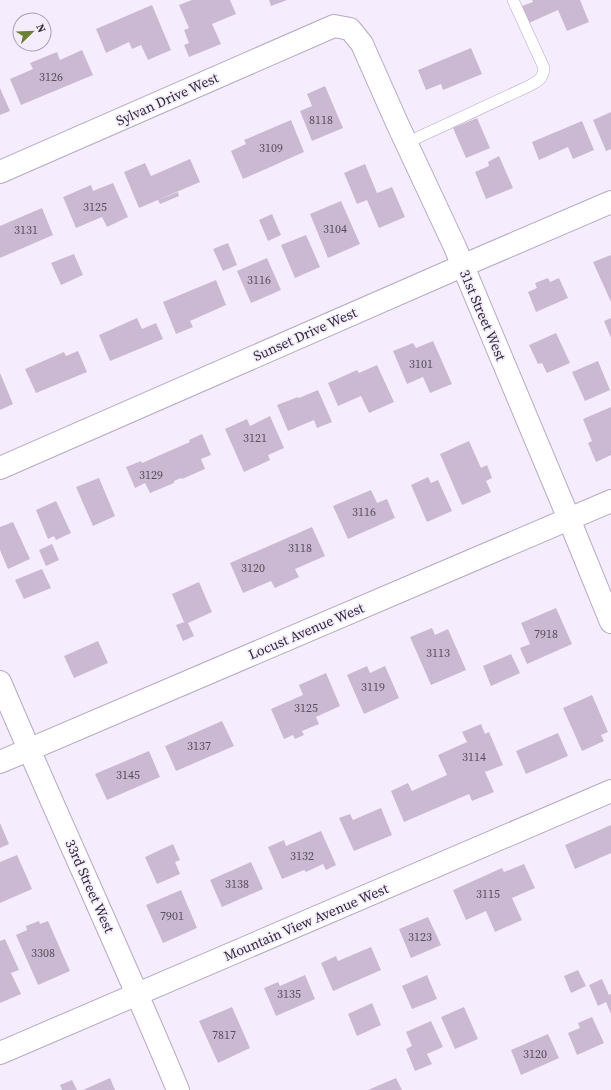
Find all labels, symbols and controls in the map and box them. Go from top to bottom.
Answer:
north arrow [12,12,52,52]
text: N [32,22,49,35]
street label: Sylvan Drive West [113,67,222,131]
house number: 3126 [39,69,63,85]
house number: 8118 [309,112,333,128]
house number: 3109 [259,140,283,156]
house number: 3125 [83,199,107,215]
house number: 3104 [323,221,347,237]
house number: 3131 [14,222,38,238]
street label: 31st Street West [455,266,511,364]
house number: 3116 [247,272,271,288]
street label: Sunset Drive West [250,302,360,366]
house number: 3101 [409,356,433,372]
house number: 3121 [243,430,267,446]
house number: 3129 [139,467,163,483]
house number: 3116 [352,504,376,520]
house number: 3118 [288,540,312,556]
house number: 3120 [241,560,265,576]
street label: Locust Avenue West [245,597,367,664]
house number: 7918 [534,626,558,642]
house number: 3113 [426,645,450,661]
house number: 3119 [361,679,385,695]
house number: 3125 [294,700,318,716]
house number: 3137 [187,738,211,754]
house number: 3114 [462,749,486,765]
house number: 3145 [116,767,140,783]
street label: 33rd Street West [60,836,120,936]
house number: 3132 [290,848,314,864]
house number: 3138 [225,876,249,892]
street label: Mountain View Avenue West [221,878,392,966]
house number: 3115 [476,886,500,902]
house number: 7901 [160,908,184,924]
house number: 3123 [408,929,432,945]
house number: 3308 [31,945,55,961]
house number: 3135 [277,986,301,1002]
house number: 7817 [212,1027,236,1043]
house number: 3120 [523,1046,547,1062]

